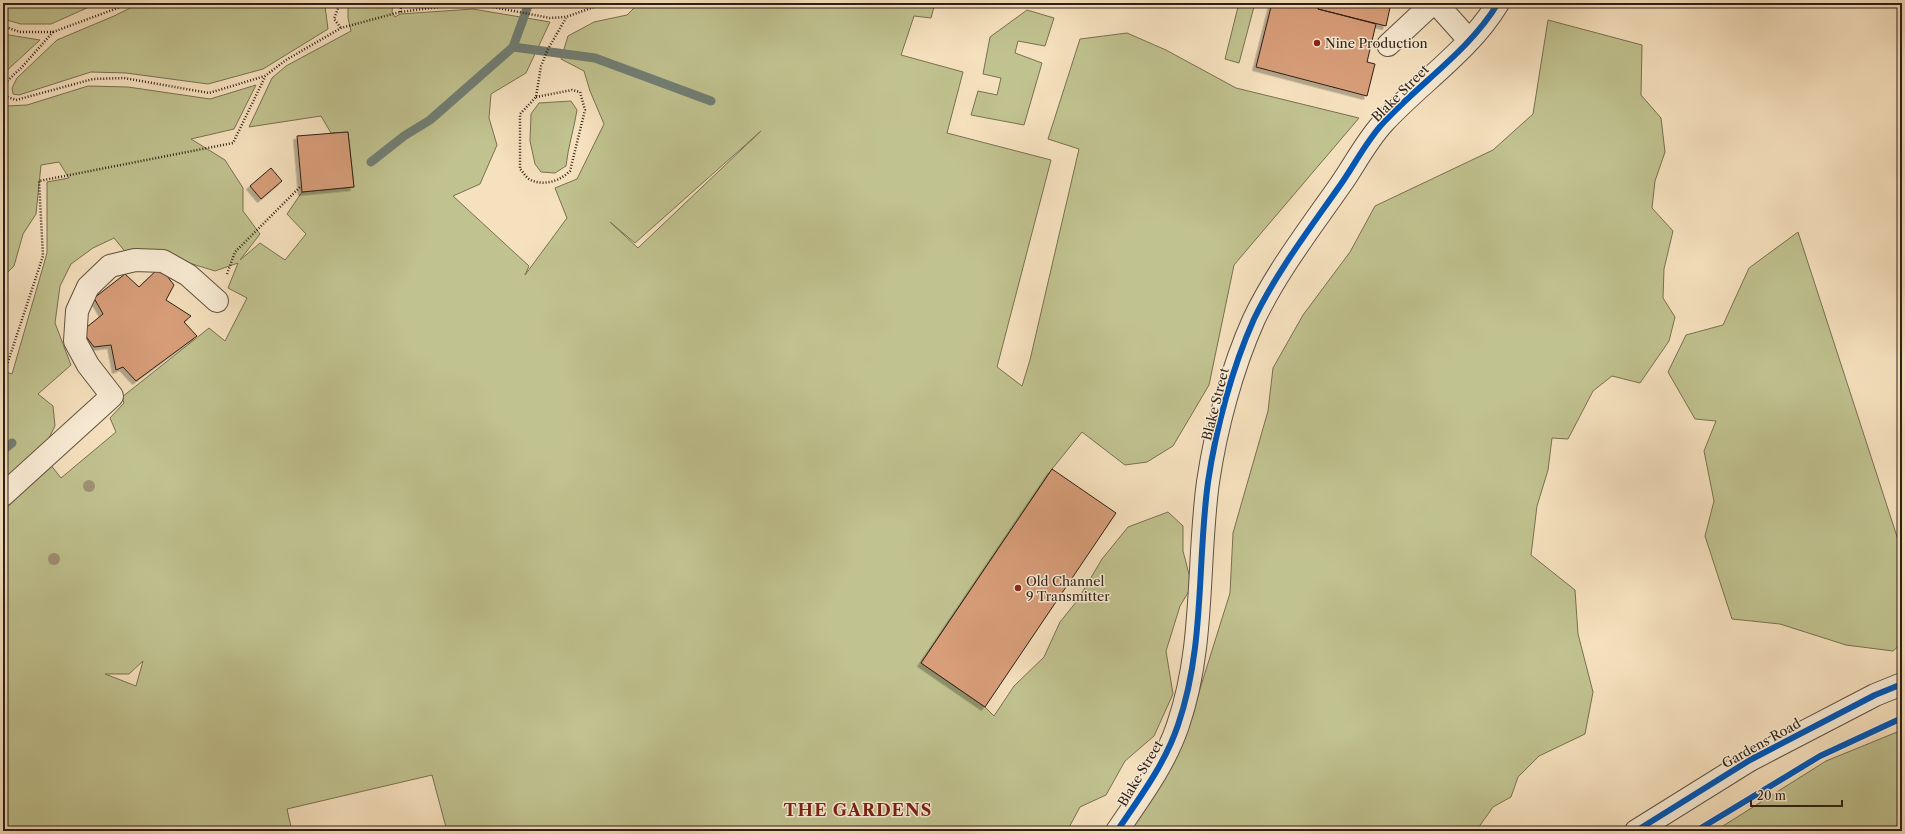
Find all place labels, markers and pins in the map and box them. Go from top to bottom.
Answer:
place label: Nine Production [1325,35,1428,51]
marker: Nine Production [1312,38,1322,48]
place label: Old Channel 9 Transmitter [1026,573,1110,604]
marker: Old Channel 9 Transmitter [1013,583,1023,593]

